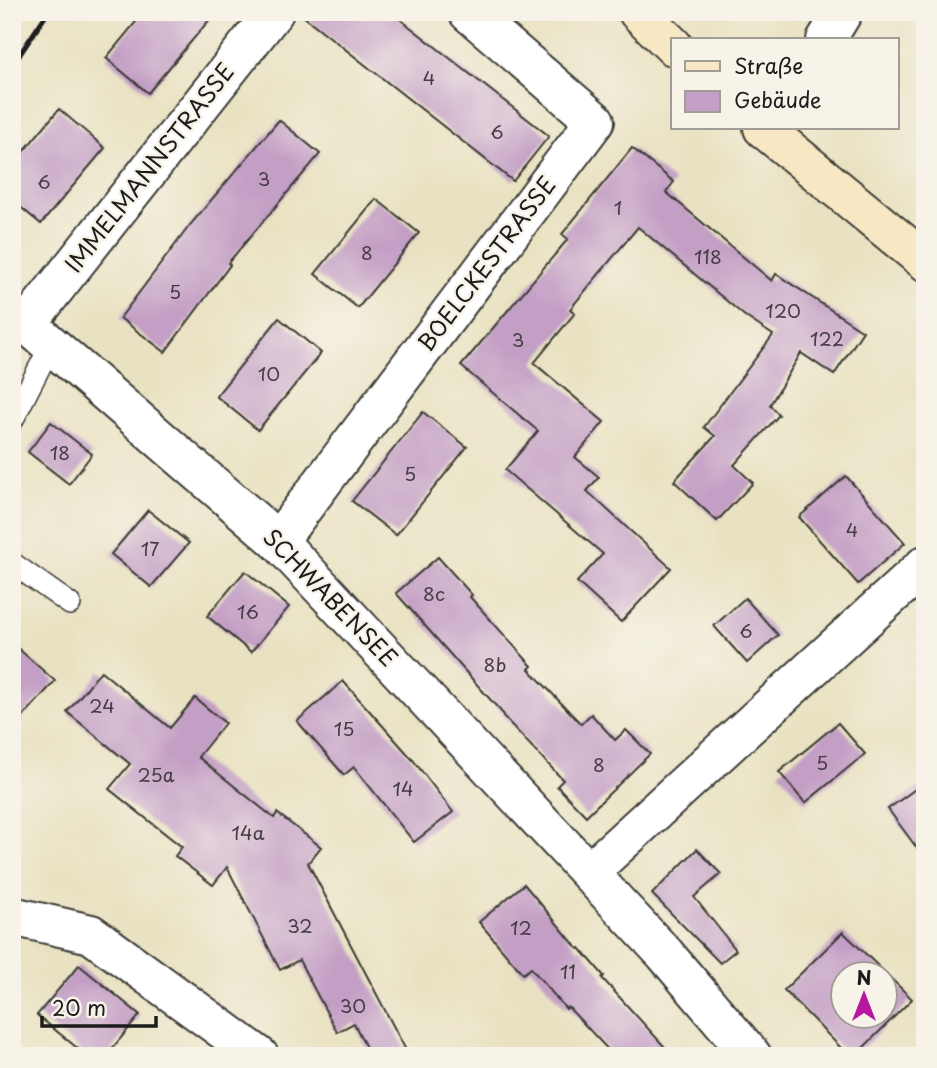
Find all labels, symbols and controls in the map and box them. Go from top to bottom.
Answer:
legend [671,38,898,130]
text: Straße [734,49,803,81]
street label: IMMELMANNSTRASSE [56,55,242,280]
house number: 4 [423,63,435,91]
text: Gebäude [734,83,821,115]
house number: 6 [490,117,504,145]
house number: 3 [258,164,270,192]
house number: 6 [37,167,51,195]
street label: BOELCKESTRASSE [408,168,563,358]
house number: 1 [614,193,622,221]
house number: 8 [361,238,373,266]
house number: 118 [694,242,722,270]
house number: 5 [169,277,181,305]
house number: 120 [765,296,801,324]
house number: 122 [810,324,844,352]
house number: 3 [512,325,524,353]
house number: 10 [258,359,280,387]
house number: 18 [50,438,70,466]
house number: 5 [404,459,416,487]
house number: 4 [846,515,858,543]
street label: SCHWABENSEE [256,520,407,674]
house number: 17 [141,534,159,562]
house number: 8c [423,579,445,607]
house number: 16 [237,597,259,625]
house number: 6 [739,616,753,644]
house number: 8b [484,650,506,678]
house number: 24 [89,691,115,719]
house number: 15 [334,714,354,742]
house number: 5 [816,748,828,776]
house number: 8 [593,750,605,778]
house number: 25a [138,760,175,788]
house number: 14 [392,774,414,802]
house number: 14a [232,818,265,846]
house number: 32 [287,911,313,939]
house number: 12 [510,913,532,941]
house number: 11 [560,957,576,985]
north arrow [828,960,898,1030]
text: N [856,963,872,991]
scale bar [42,984,156,1028]
text: 20 m [52,991,106,1023]
house number: 30 [340,991,366,1019]

